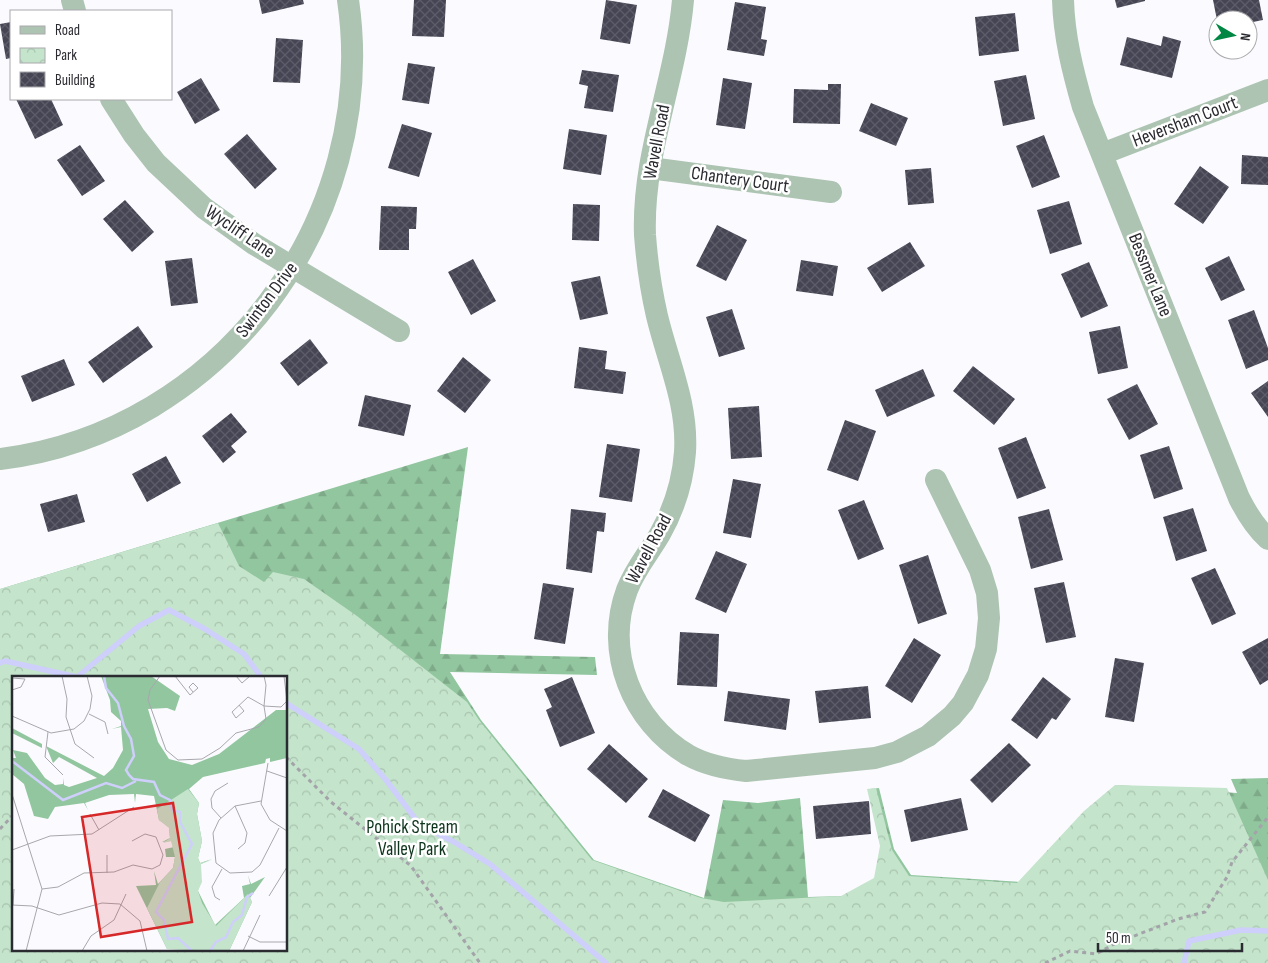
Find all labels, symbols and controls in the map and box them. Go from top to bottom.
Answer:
legend [10,10,172,100]
north arrow [1208,10,1258,60]
text: Road [55,21,80,40]
text: N [1236,32,1254,42]
text: Park [55,46,77,65]
text: Building [55,71,95,90]
street label: Heversham Court [1129,91,1241,153]
street label: Wavell Road [638,103,676,181]
street label: Chantery Court [690,162,791,198]
street label: Wycliff Lane [201,201,279,263]
street label: Bessmer Lane [1123,230,1177,320]
street label: Swinton Drive [231,258,303,342]
street label: Wavell Road [621,510,677,588]
inset map [12,676,288,950]
park label: Pohick Stream Valley Park [366,816,458,861]
scale bar [1098,920,1242,952]
text: 50 m [1106,929,1131,948]

